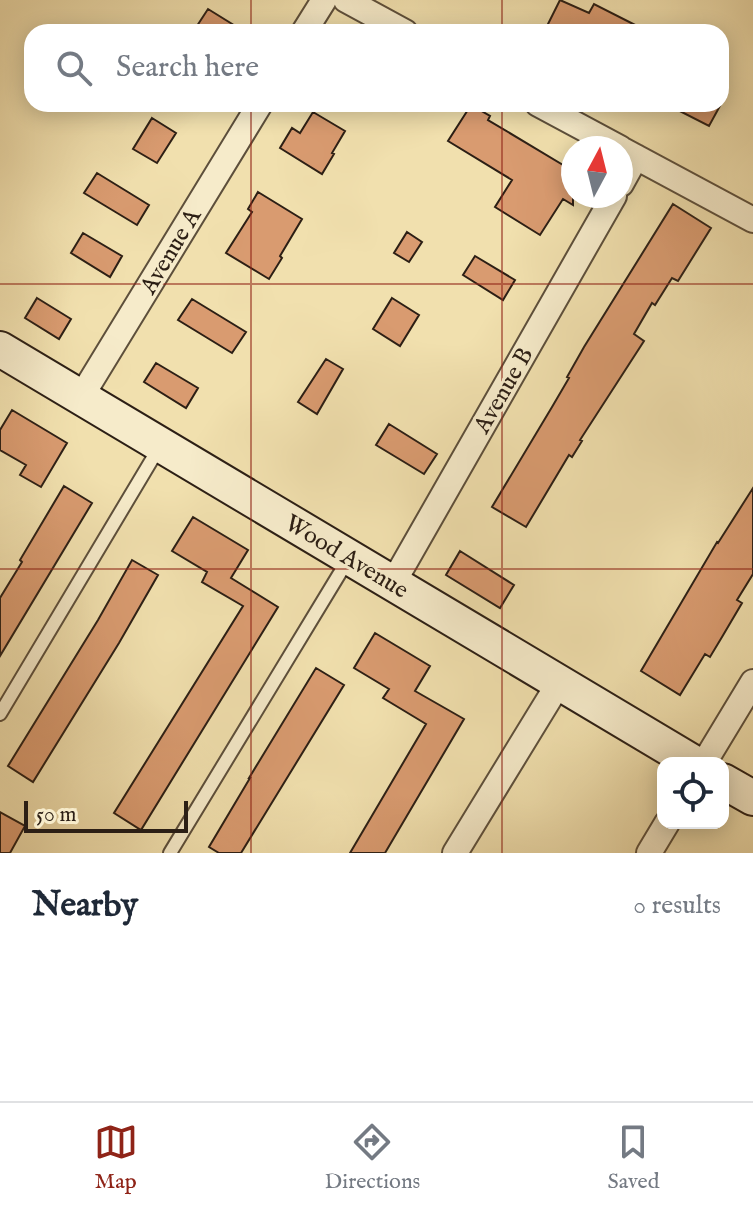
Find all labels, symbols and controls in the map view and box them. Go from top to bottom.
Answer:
search box [24,24,729,112]
icon: search [52,46,96,90]
text: Search here [116,49,259,87]
north arrow [561,136,633,208]
street label: Avenue A [133,202,209,301]
street label: Avenue B [467,342,541,440]
street label: Wood Avenue [279,508,414,606]
map controls [657,757,729,829]
button: locate [657,757,729,829]
scale bar [24,797,188,833]
text: 50 m [36,801,77,829]
text: Nearby [32,884,138,927]
text: 0 results [633,889,721,922]
tab: Map [94,1120,138,1196]
tab: Directions [325,1120,420,1196]
tab: Saved [607,1120,659,1196]

